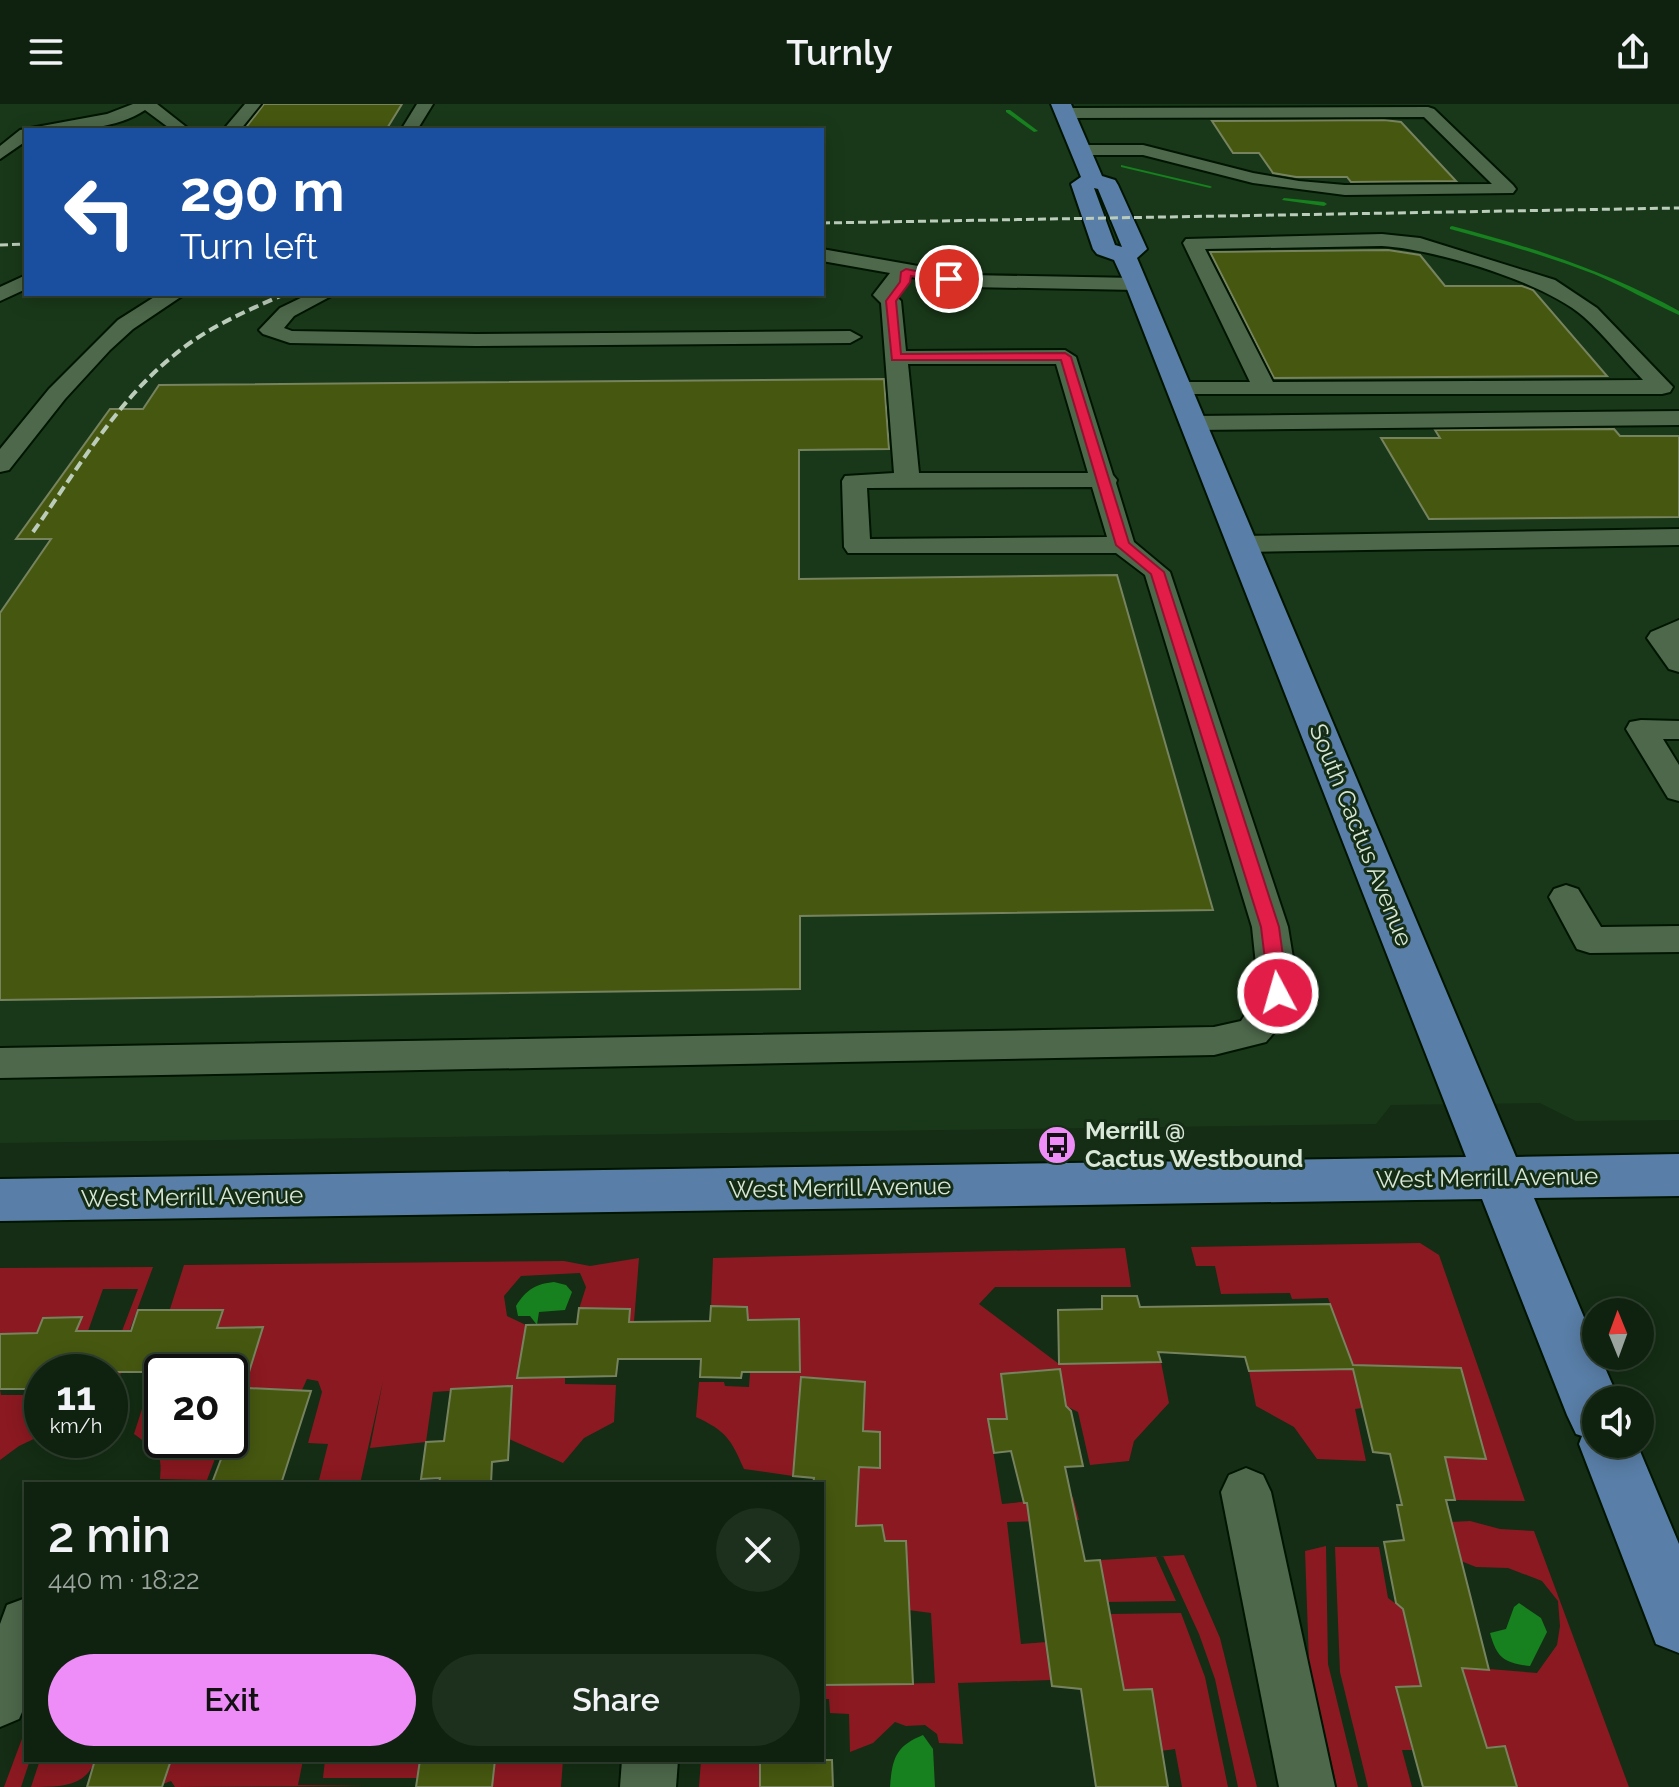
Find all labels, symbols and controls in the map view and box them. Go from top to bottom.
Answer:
icon: menu [24,30,68,74]
icon: share [1611,30,1655,74]
text: Turnly [786,31,893,73]
text: 290 m [180,158,345,224]
icon: left [48,160,152,264]
text: Turn left [180,225,318,267]
pin [915,245,983,313]
icon: arrive [927,257,971,301]
street label: South Cactus Avenue [1304,719,1419,950]
position arrow [1236,951,1320,1035]
place label: Merrill @ Cactus Westbound [1085,1116,1303,1173]
bus stop icon: Merrill @ Cactus Westbound [1036,1124,1078,1166]
street label: West Merrill Avenue [1376,1161,1598,1194]
street label: West Merrill Avenue [729,1171,951,1204]
street label: West Merrill Avenue [81,1180,303,1213]
north arrow [1582,1298,1654,1370]
map controls [1582,1298,1654,1458]
speed limit sign: 20 [144,1354,248,1458]
text: 11 [56,1372,96,1419]
button: sound [1582,1386,1654,1458]
text: km/h [50,1414,102,1438]
text: 2 min [48,1507,171,1563]
button: close [716,1508,800,1592]
text: 440 m · 18:22 [48,1565,200,1595]
button: Exit [48,1654,416,1746]
button: Share [432,1654,800,1746]

